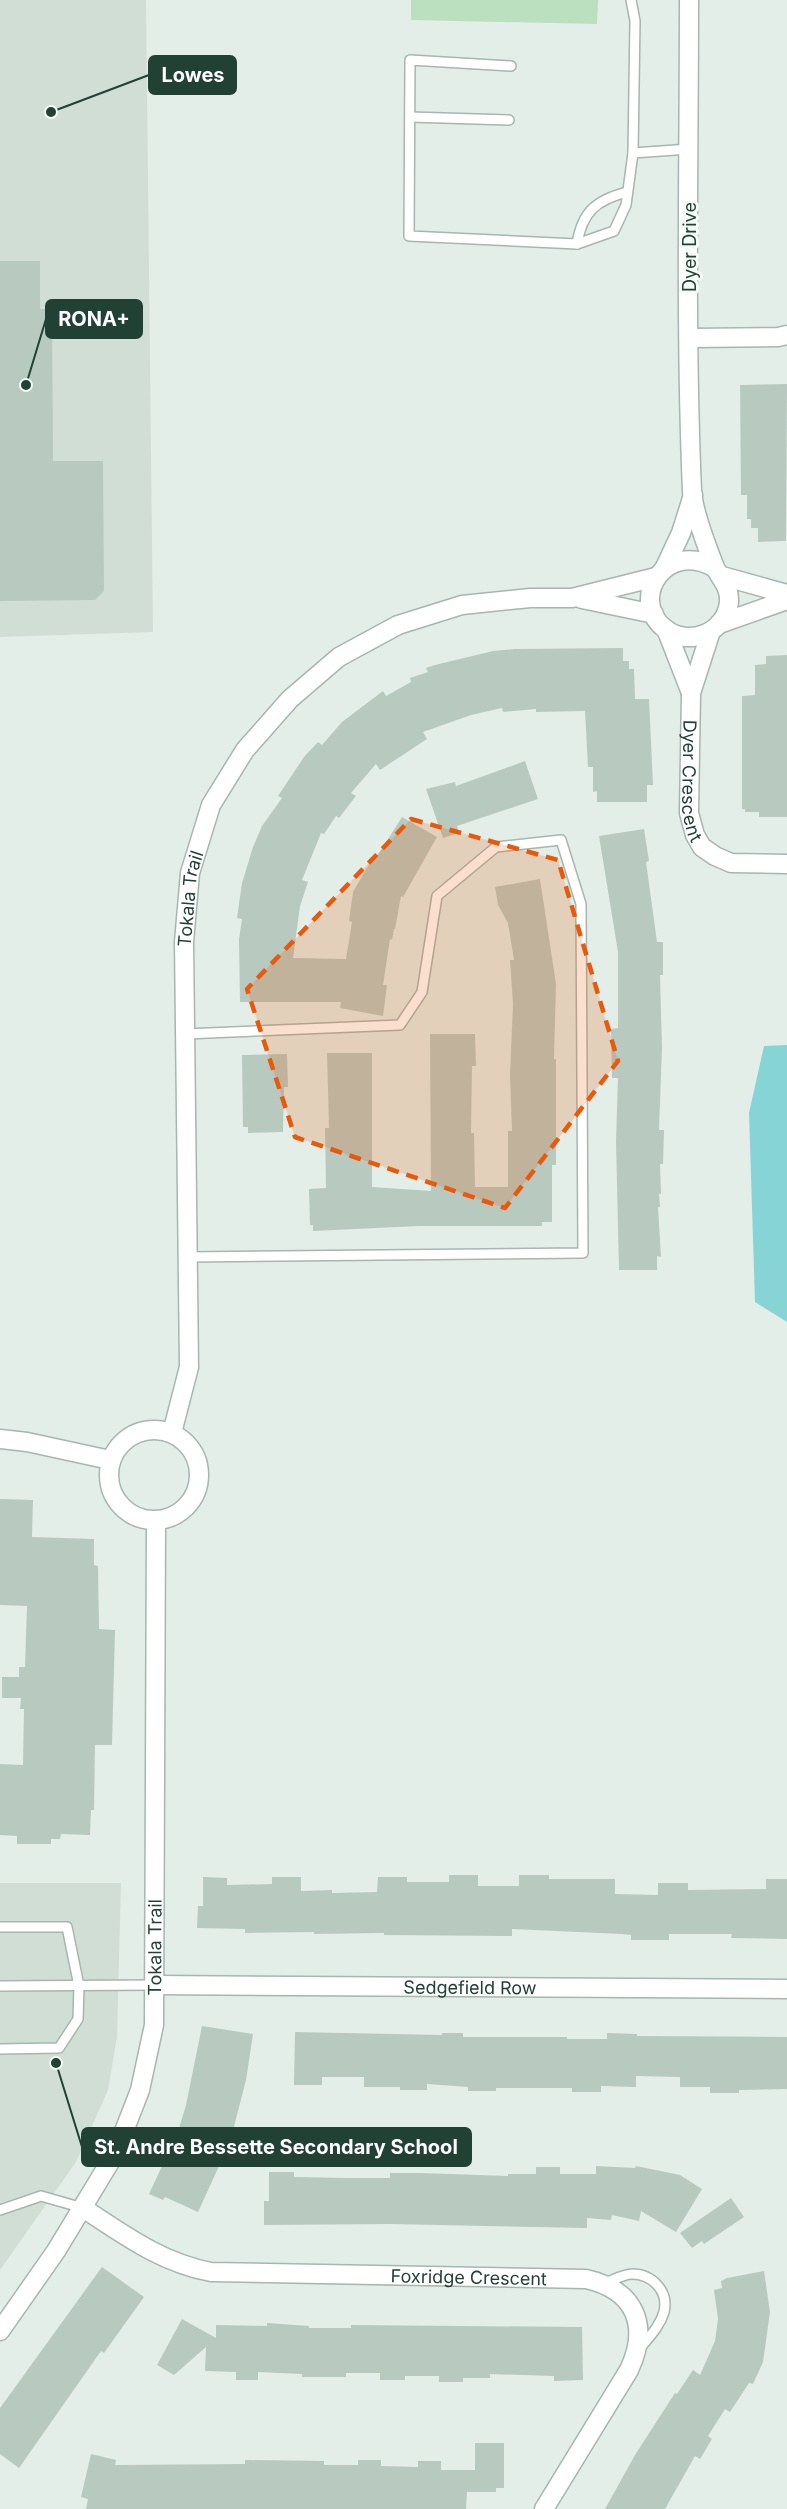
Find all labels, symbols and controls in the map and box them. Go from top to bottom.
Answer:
callout: Lowes [149,56,236,94]
text: Lowes [161,63,225,87]
street label: Dyer Drive [679,202,700,292]
callout: RONA+ [46,300,142,338]
text: RONA+ [58,307,130,331]
street label: Dyer Crescent [678,720,707,846]
street label: Tokala Trail [173,848,207,947]
street label: Tokala Trail [144,1899,165,1996]
street label: Sedgefield Row [403,1976,537,1998]
callout: St. Andre Bessette Secondary School [82,2128,471,2166]
text: St. Andre Bessette Secondary School [94,2135,458,2159]
street label: Foxridge Crescent [390,2265,547,2289]

